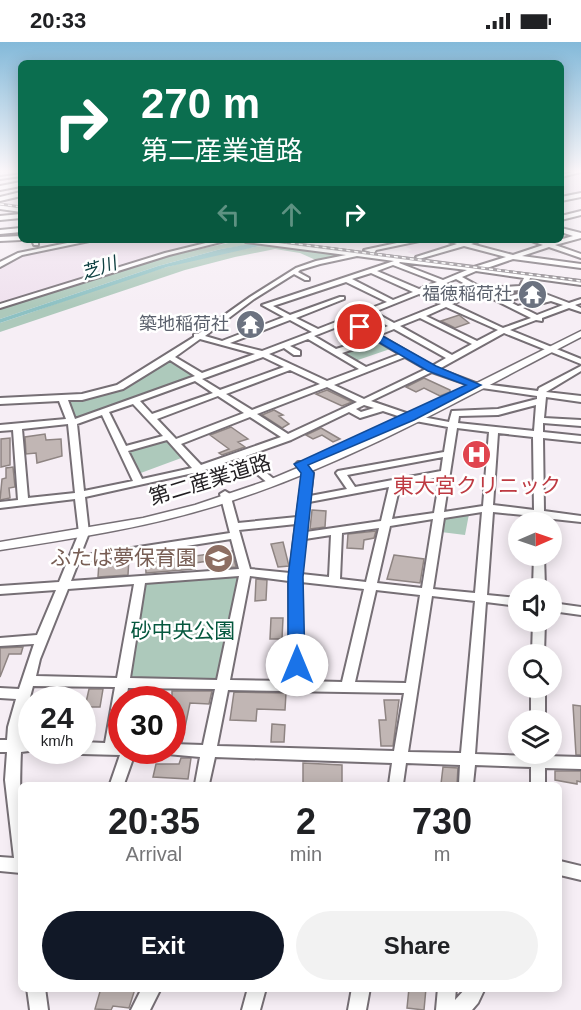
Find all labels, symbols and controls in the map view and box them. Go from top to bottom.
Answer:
text: 20:33 [30,8,86,33]
text: 270 m [141,80,260,127]
icon: right [42,84,120,162]
text: 第二産業道路 [141,136,303,166]
icon: left [212,198,245,231]
icon: ahead [275,198,308,231]
icon: right [338,198,371,231]
water label: 芝川 [79,252,121,283]
temple icon: 福徳稲荷社 [517,278,549,310]
place label: 福徳稲荷社 [422,284,512,304]
pin [334,301,385,352]
temple icon: 築地稲荷社 [234,308,266,340]
icon: arrive [343,310,376,343]
place label: 築地稲荷社 [139,314,229,334]
hospital icon: 東大宮クリニック [461,439,493,471]
street label: 第二産業道路 [146,450,273,509]
place label: 東大宮クリニック [393,474,561,497]
north arrow [508,512,562,566]
map controls [508,512,562,764]
school or university icon: ふたば夢保育園 [202,542,234,574]
place label: ふたば夢保育園 [50,546,197,569]
button: sound [508,578,562,632]
park label: 砂中央公園 [131,619,236,642]
position arrow [265,633,329,697]
button: search [508,644,562,698]
speed limit sign: 30 [108,686,186,764]
text: 24 [40,701,74,734]
button: layers [508,710,562,764]
text: km/h [41,732,73,749]
text: 20:35 [108,801,200,842]
text: 2 [296,801,316,842]
text: 730 [412,801,472,842]
text: Arrival [126,843,182,865]
text: min [290,843,322,865]
text: m [434,843,450,865]
button: Exit [42,911,284,980]
button: Share [296,911,538,980]

